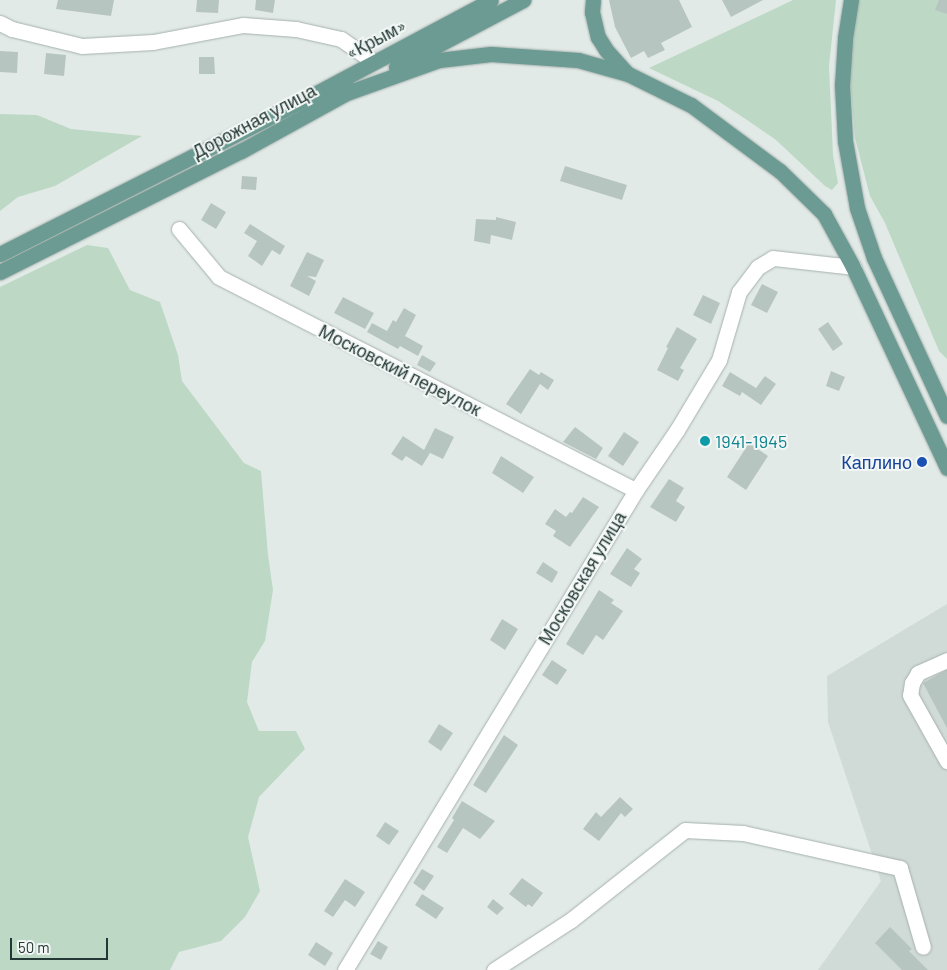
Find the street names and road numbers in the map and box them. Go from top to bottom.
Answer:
street label: «Крым» [342,14,410,64]
street label: Дорожная улица [188,79,320,163]
street label: Московский переулок [315,320,485,420]
street label: Московская улица [534,507,630,649]

